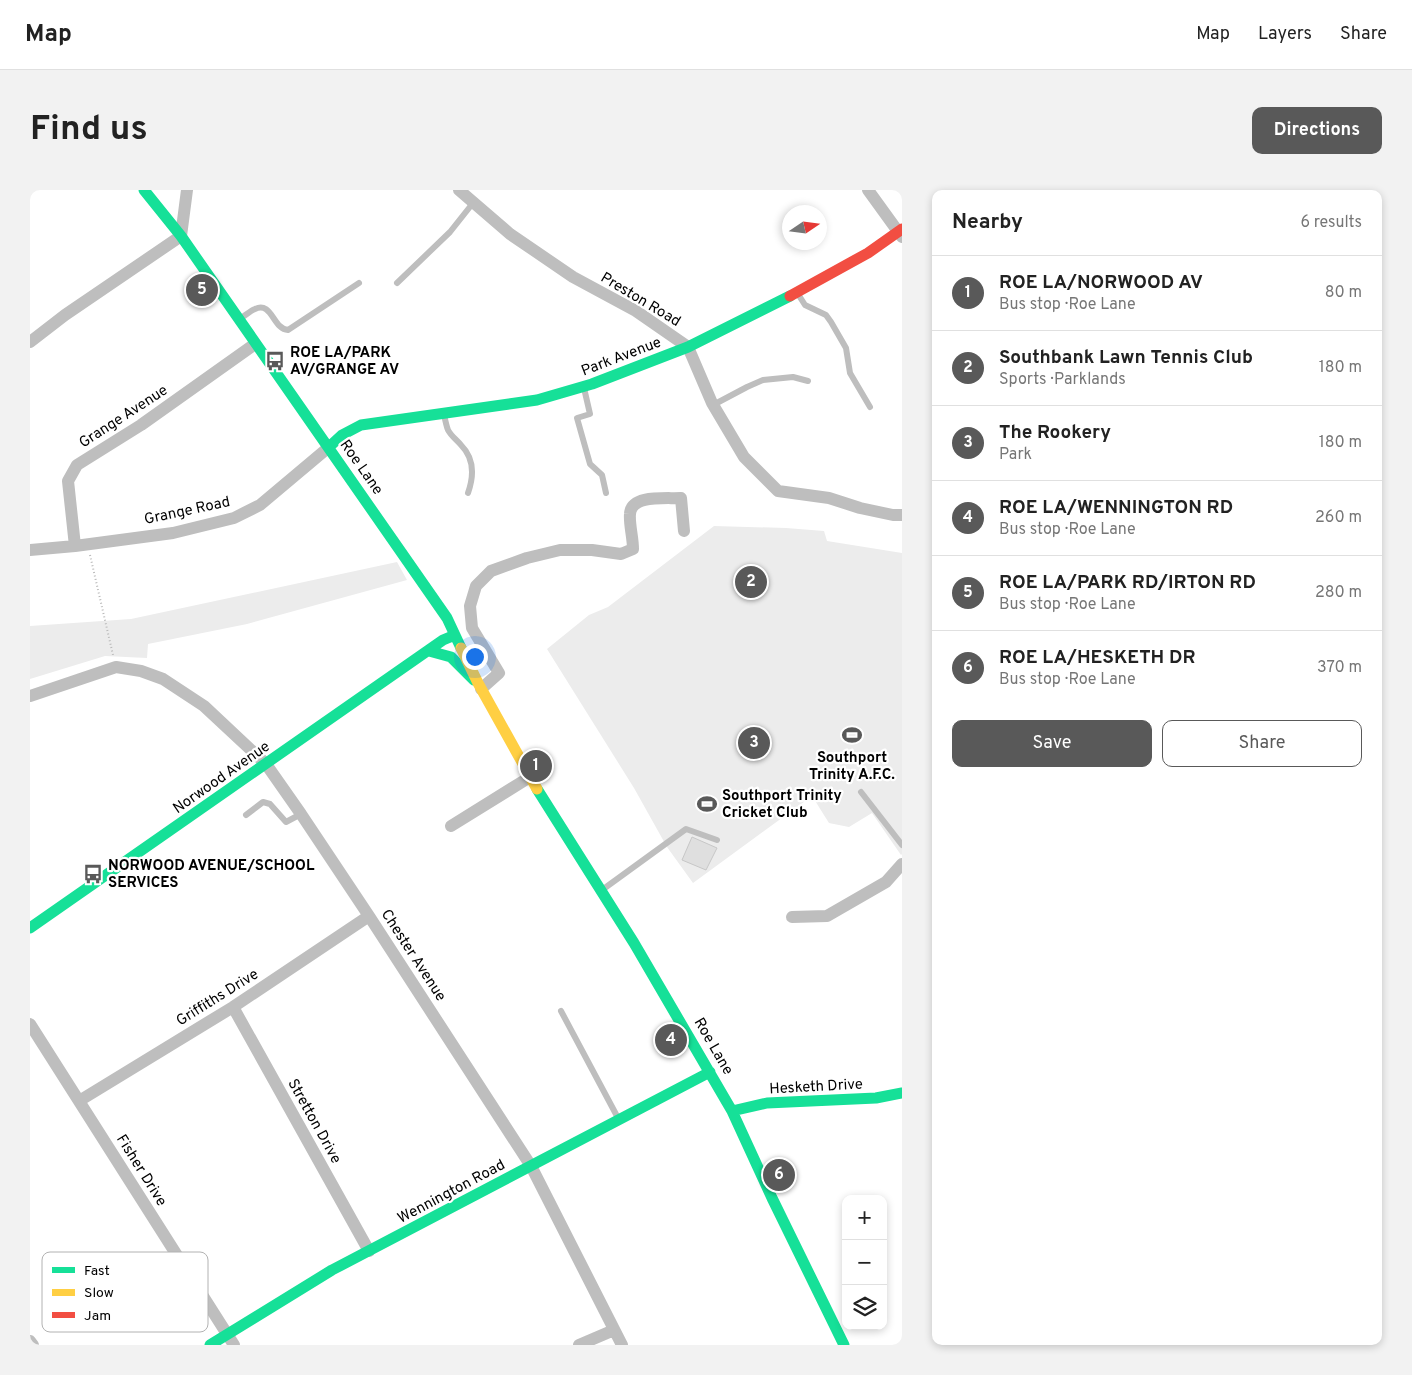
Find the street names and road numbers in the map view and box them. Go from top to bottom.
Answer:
street label: Preston Road [597,269,684,332]
street label: Park Avenue [579,333,664,381]
street label: Grange Avenue [76,381,172,453]
street label: Roe Lane [335,437,387,499]
street label: Grange Road [143,493,232,530]
street label: Norwood Avenue [170,738,274,819]
street label: Chester Avenue [376,906,450,1005]
street label: Griffiths Drive [173,965,263,1031]
street label: Roe Lane [689,1015,737,1079]
street label: Stretton Drive [283,1076,345,1167]
street label: Hesketh Drive [769,1076,863,1099]
street label: Fisher Drive [111,1131,170,1210]
street label: Wennington Road [395,1156,509,1229]

